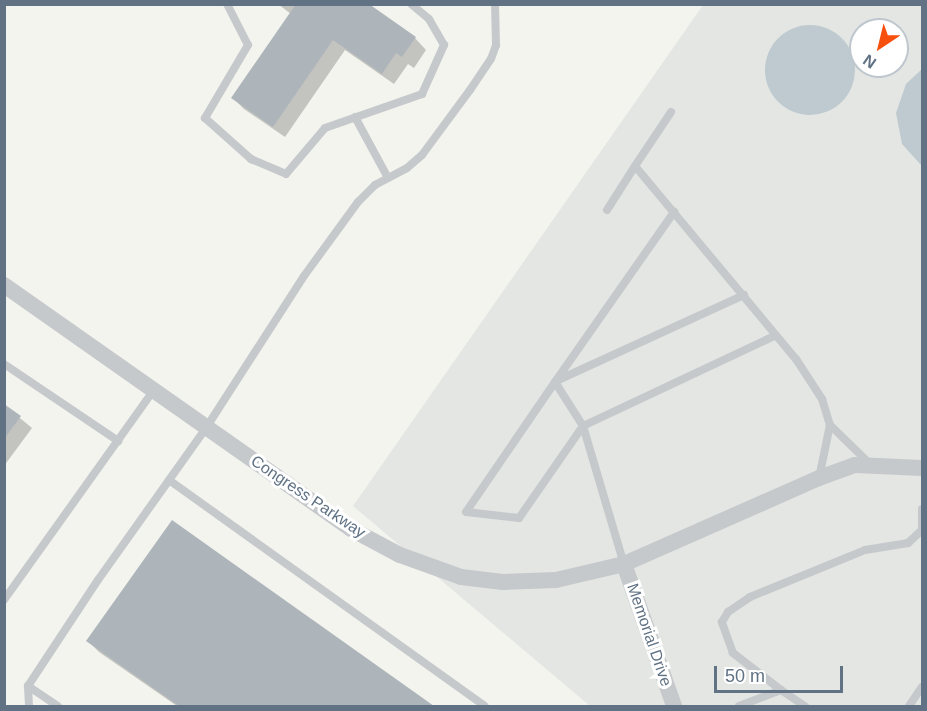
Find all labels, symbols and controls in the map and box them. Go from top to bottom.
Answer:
north arrow [849,18,909,78]
text: N [860,51,879,72]
street label: Congress Parkway [247,451,369,543]
street label: Memorial Drive [622,581,676,689]
scale bar [717,654,846,692]
text: 50 m [725,666,765,686]

